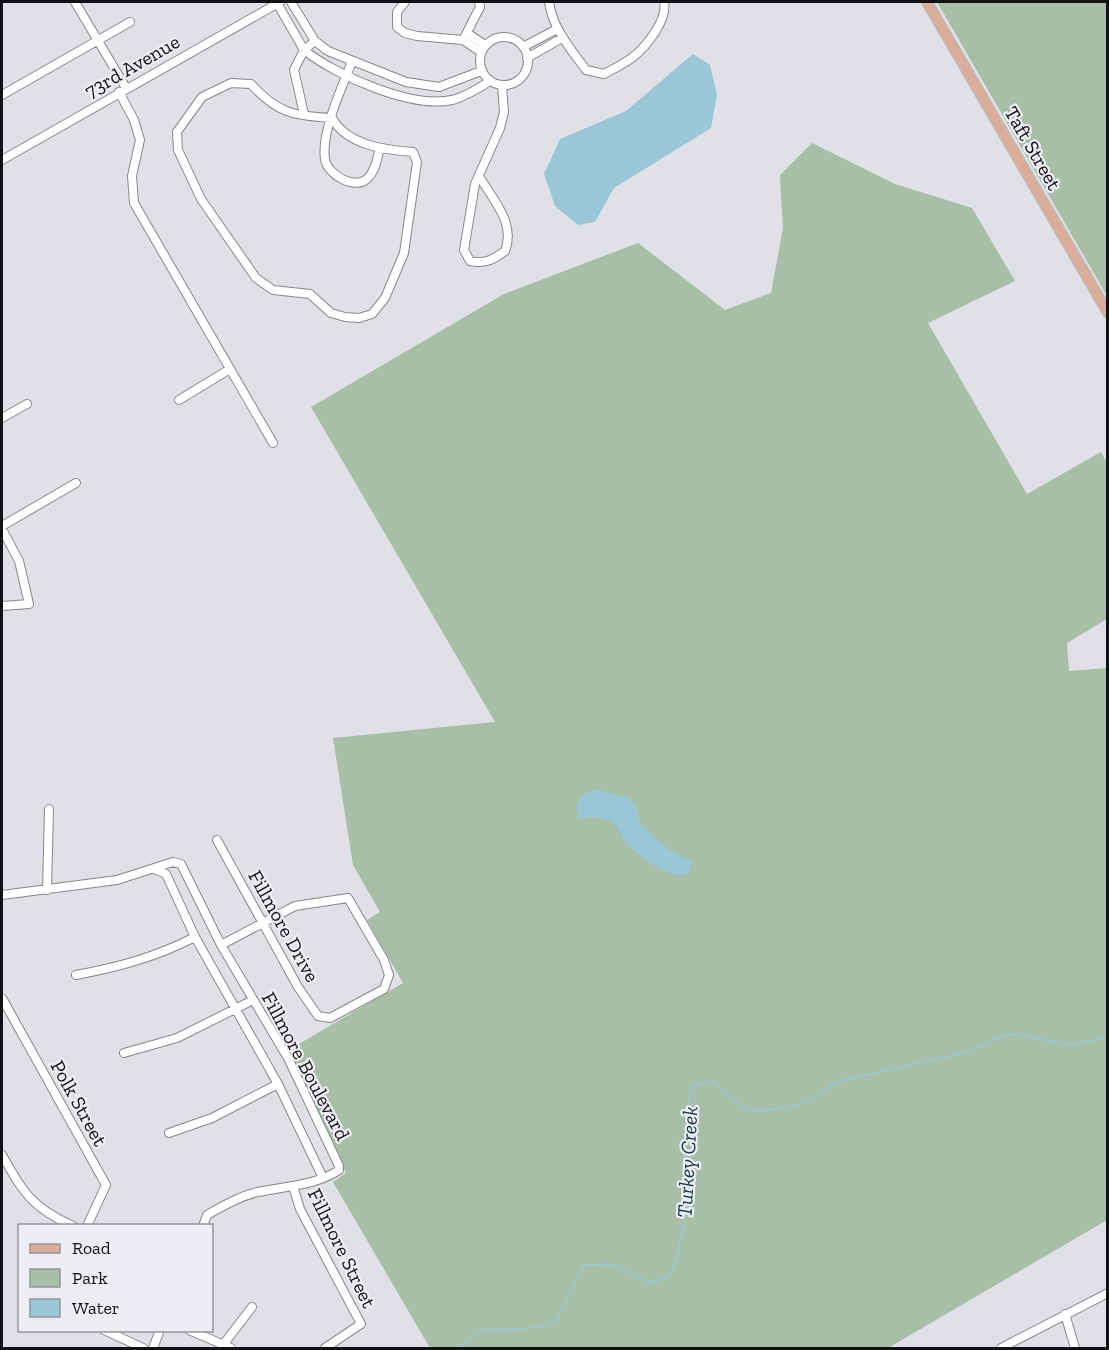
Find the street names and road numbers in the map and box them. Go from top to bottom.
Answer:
street label: 73rd Avenue [80,29,184,103]
street label: Taft Street [999,102,1067,195]
street label: Fillmore Drive [243,866,325,986]
street label: Fillmore Boulevard [257,988,355,1144]
street label: Polk Street [46,1056,113,1151]
street label: Fillmore Street [303,1184,382,1312]

